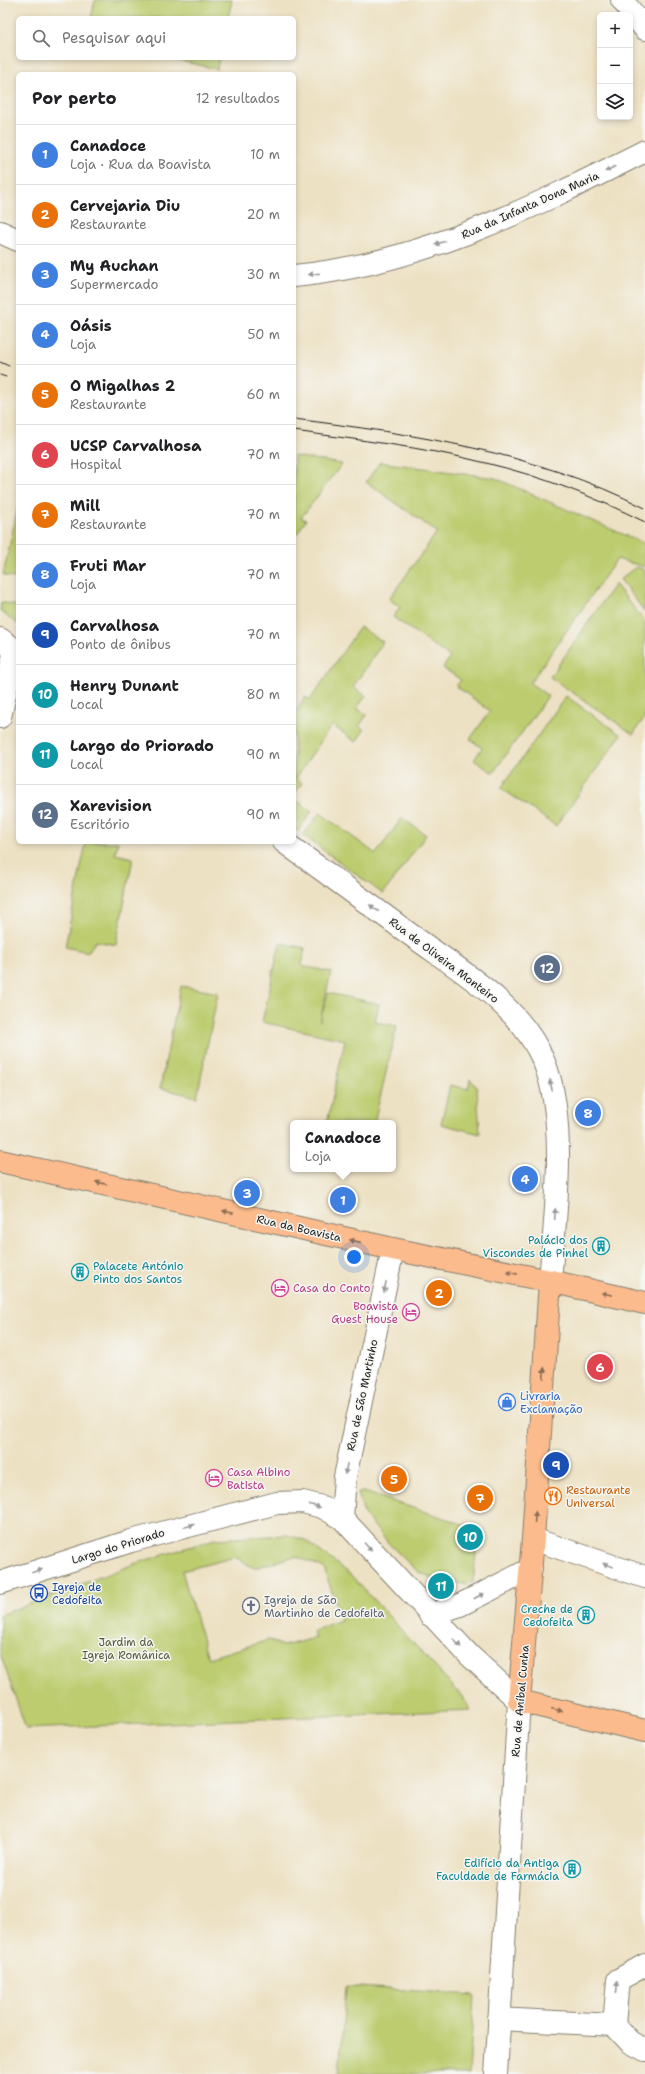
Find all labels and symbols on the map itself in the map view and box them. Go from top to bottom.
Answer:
one-way arrow [604,165,616,172]
street label: Rua da Infanta Dona Maria [459,168,602,243]
one-way arrow [434,241,446,247]
one-way arrow [308,271,320,277]
one-way arrow [369,904,379,912]
street label: Rua de Oliveira Monteiro [386,914,502,1007]
pin: 12 [534,953,560,983]
one-way arrow [547,1079,553,1091]
pin: 8 [575,1098,601,1128]
pin: 4 [512,1164,538,1194]
pin: 3 [234,1178,260,1208]
one-way arrow [95,1180,107,1186]
pin: 1 [330,1185,356,1215]
one-way arrow [551,1208,558,1220]
one-way arrow [222,1209,234,1215]
street label: Rua da Boavista [255,1211,343,1246]
place label: Palácio dos Viscondes de Pinhel [483,1233,589,1261]
building icon: Palácio dos Viscondes de Pinhel [591,1236,611,1256]
one-way arrow [349,1237,361,1243]
your location [344,1247,364,1267]
place label: Palacete António Pinto dos Santos [93,1259,184,1287]
building icon: Palacete António Pinto dos Santos [70,1262,90,1282]
one-way arrow [506,1270,518,1276]
hotel icon: Casa do Conto [270,1278,290,1298]
pin: 2 [426,1278,452,1308]
place label: Casa do Conto [293,1281,371,1296]
one-way arrow [381,1281,387,1294]
one-way arrow [601,1291,613,1297]
place label: Boavista Guest House [331,1299,398,1327]
hotel icon: Boavista Guest House [401,1302,421,1322]
street label: Rua de São Martinho [343,1337,382,1452]
pin: 6 [587,1352,613,1382]
one-way arrow [540,1367,547,1379]
place label: Livraria Exclamação [520,1389,583,1417]
shop icon: Livraria Exclamação [497,1392,517,1412]
pin: 9 [543,1450,569,1480]
one-way arrow [343,1463,349,1476]
pin: 5 [381,1464,407,1494]
place label: Casa Albino Batista [227,1465,291,1493]
hotel icon: Casa Albino Batista [204,1468,224,1488]
pin: 7 [467,1483,493,1513]
place label: Restaurante Universal [566,1483,631,1511]
restaurant icon: Restaurante Universal [543,1486,563,1506]
one-way arrow [309,1503,321,1509]
one-way arrow [531,1511,538,1523]
pin: 10 [457,1522,483,1552]
one-way arrow [183,1523,195,1529]
street label: Largo do Priorado [70,1525,167,1568]
one-way arrow [364,1542,373,1552]
one-way arrow [602,1561,614,1567]
one-way arrow [32,1568,44,1574]
pin: 11 [428,1571,454,1601]
place label: Igreja de Cedofeita [52,1580,102,1608]
bus stop icon: Igreja de Cedofeita [29,1583,49,1603]
one-way arrow [473,1592,485,1599]
place label: Igreja de São Martinho de Cedofeita [264,1593,384,1621]
church icon: Igreja de São Martinho de Cedofeita [241,1596,261,1616]
place label: Creche de Cedofeita [521,1602,573,1630]
building icon: Creche de Cedofeita [576,1605,596,1625]
park label: Jardim da Igreja Românica [82,1635,170,1663]
one-way arrow [452,1638,462,1648]
street label: Rua de Aníbal Cunha [508,1644,533,1758]
one-way arrow [550,1707,563,1713]
place label: Edifício da Antiga Faculdade de Farmácia [436,1856,559,1884]
building icon: Edifício da Antiga Faculdade de Farmácia [562,1859,582,1879]
one-way arrow [614,1981,621,1993]

